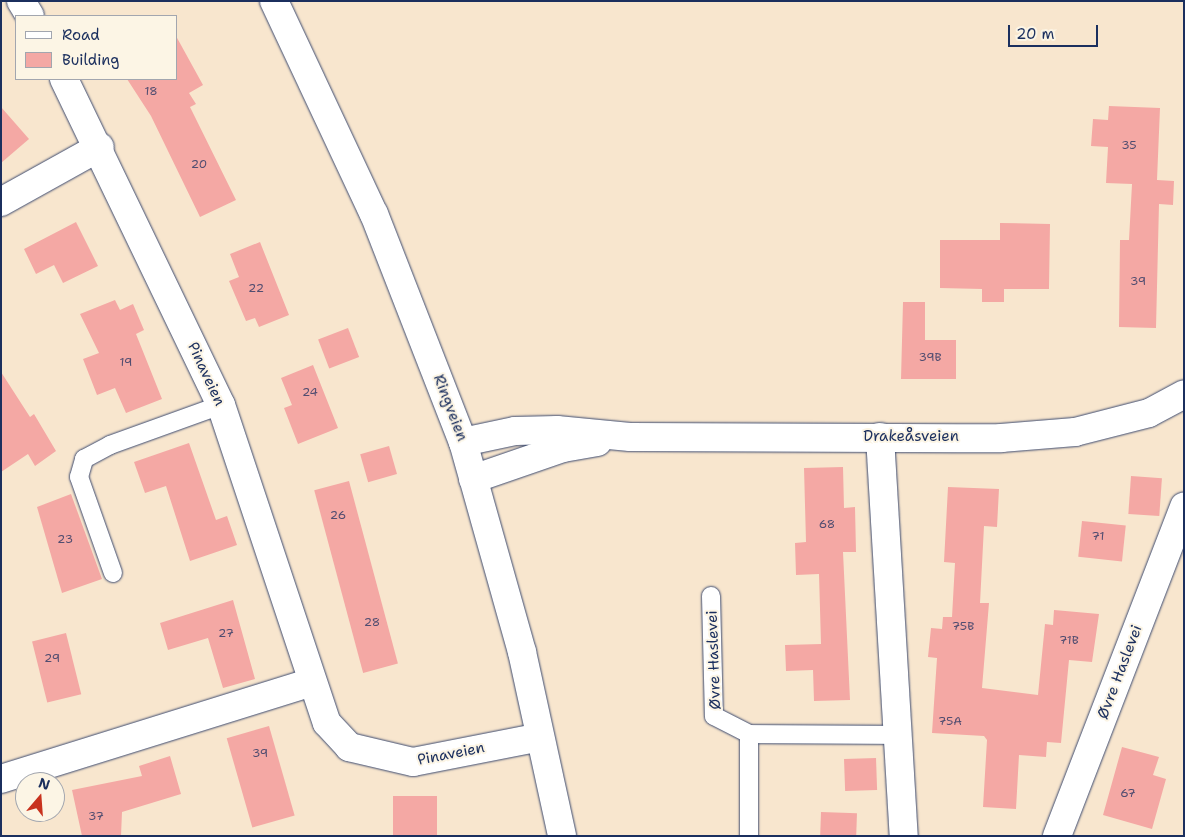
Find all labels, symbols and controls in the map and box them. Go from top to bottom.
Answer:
legend [15,15,178,80]
scale bar [1010,15,1100,47]
text: 20 m [1016,24,1055,44]
text: Road [62,25,100,45]
text: Building [62,50,119,70]
house number: 18 [144,85,158,99]
house number: 35 [1121,139,1137,153]
house number: 20 [191,158,207,172]
house number: 39 [1130,275,1146,289]
house number: 22 [248,282,264,296]
street label: Pinaveien [183,339,229,409]
house number: 39B [918,351,942,365]
house number: 19 [120,356,132,370]
street label: Ringveien [429,372,471,444]
house number: 24 [302,386,318,400]
street label: Drakeåsveien [863,428,959,446]
house number: 26 [330,509,346,523]
house number: 68 [819,518,835,532]
house number: 71 [1092,530,1104,544]
house number: 23 [57,533,73,547]
street label: Øvre Haslevei [703,610,725,710]
house number: 28 [364,616,380,630]
house number: 75B [952,620,974,634]
street label: Øvre Haslevei [1094,622,1146,722]
house number: 27 [218,627,234,641]
house number: 71B [1059,634,1079,648]
house number: 29 [44,652,60,666]
house number: 75A [938,715,962,729]
street label: Pinaveien [416,739,486,769]
house number: 39 [252,747,268,761]
north arrow [15,772,65,822]
text: N [36,773,52,794]
house number: 67 [1120,787,1136,801]
house number: 37 [88,810,104,824]

